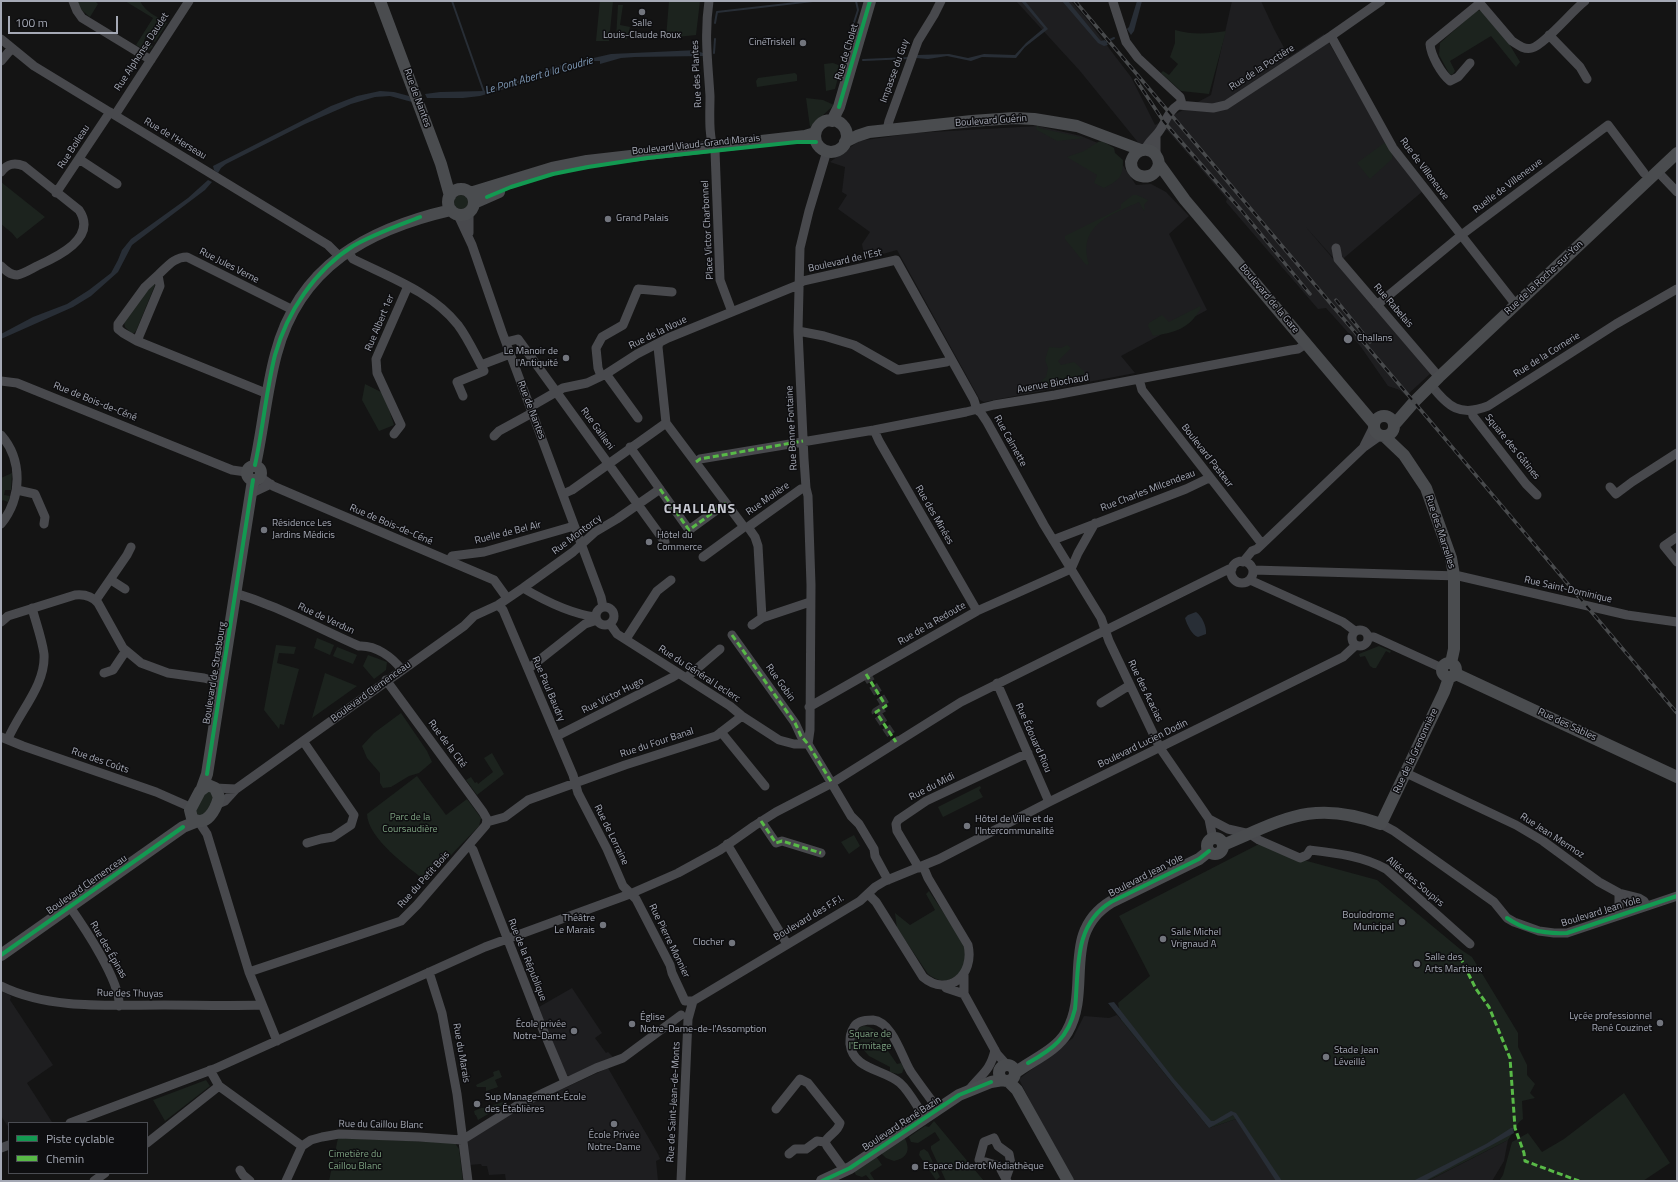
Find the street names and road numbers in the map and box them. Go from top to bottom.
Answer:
street label: Rue Alphonse Daudet [112,11,172,93]
street label: Rue de Cholet [833,22,861,82]
street label: Impasse du Guy [878,38,912,104]
street label: Rue des Plantes [689,40,705,108]
street label: Rue de la Poctière [1227,42,1297,94]
street label: Rue de Nantes [401,67,433,129]
street label: Boulevard Guérin [955,112,1027,130]
street label: Rue de l'Herseau [142,116,208,162]
street label: Rue Boileau [55,123,93,171]
street label: Boulevard Viaud-Grand Marais [631,132,761,158]
street label: Rue de Villeneuve [1397,136,1451,202]
street label: Ruelle de Villeneuve [1471,156,1545,216]
street label: Place Victor Charbonnel [699,180,717,280]
street label: Rue de la Roche-sur-Yon [1502,238,1586,318]
street label: Rue Jules Verne [197,246,261,286]
street label: Boulevard de l'Est [807,247,883,275]
street label: Boulevard de la Gare [1237,262,1301,336]
street label: Rue Rabelais [1371,282,1415,330]
street label: Rue Albert 1er [363,293,397,353]
street label: Rue de la Noue [627,314,689,352]
street label: Rue de la Cornerie [1512,330,1582,380]
street label: Avenue Biochaud [1016,372,1090,396]
street label: Rue de Nantes [514,379,548,441]
street label: Rue de Bois-de-Céné [51,380,139,424]
street label: Rue Bonne Fontaine [784,385,800,471]
street label: Rue Gallieni [578,406,616,452]
street label: Square des Gâtines [1482,412,1542,482]
street label: Rue Calmette [991,413,1029,469]
street label: Boulevard Pasteur [1178,422,1236,490]
street label: Rue Charles Milcendeau [1099,467,1197,515]
street label: Rue Molière [744,480,792,518]
street label: Rue des Minées [912,483,956,547]
street label: Rue des Marzelles [1422,494,1458,570]
street label: Rue de Bois-de-Céné [348,502,434,548]
street label: Rue Montorcy [550,512,604,558]
street label: Ruelle de Bel Air [473,519,543,547]
street label: Rue Saint-Dominique [1523,574,1613,606]
street label: Rue de la Redoute [896,600,968,648]
street label: Rue de Verdun [296,601,356,637]
street label: Boulevard de Strasbourg [201,621,229,725]
street label: Rue du Général Leclerc [656,643,742,705]
street label: Rue Paul Baudry [529,655,567,723]
street label: Rue des Acacias [1125,658,1165,724]
street label: Boulevard Clemenceau [329,659,413,725]
street label: Rue Gobin [763,662,797,704]
street label: Rue Victor Hugo [580,675,646,717]
street label: Rue Édouard Riou [1012,701,1054,775]
street label: Rue des Sables [1536,706,1598,744]
street label: Rue de la Grenonnière [1391,707,1441,795]
street label: Boulevard Lucien Dodin [1096,717,1190,771]
street label: Rue de la Cité [425,718,469,770]
street label: Rue du Four Banal [619,725,695,761]
street label: Rue des Coûts [70,746,130,776]
street label: Rue du Midi [907,770,957,804]
street label: Rue de Lorraine [591,803,631,867]
street label: Rue Jean Mermoz [1518,811,1586,861]
street label: Rue du Petit Bois [395,849,453,911]
street label: Boulevard Jean Yole [1107,852,1185,900]
street label: Boulevard Clemenceau [44,853,130,917]
street label: Allée des Soupirs [1384,854,1446,910]
street label: Boulevard des F.F.I. [772,892,846,944]
street label: Boulevard Jean Yole [1560,894,1642,930]
street label: Rue Pierre Monnier [646,902,692,980]
street label: Rue de la République [505,917,549,1003]
street label: Rue des Épinas [87,919,129,981]
street label: Rue des Thuyas [97,987,163,1001]
street label: Rue du Marais [450,1022,472,1084]
street label: Rue de Saint-Jean-de-Monts [665,1041,683,1163]
street label: Boulevard René Bazin [860,1094,944,1154]
street label: Rue du Caillou Blanc [339,1118,423,1132]

